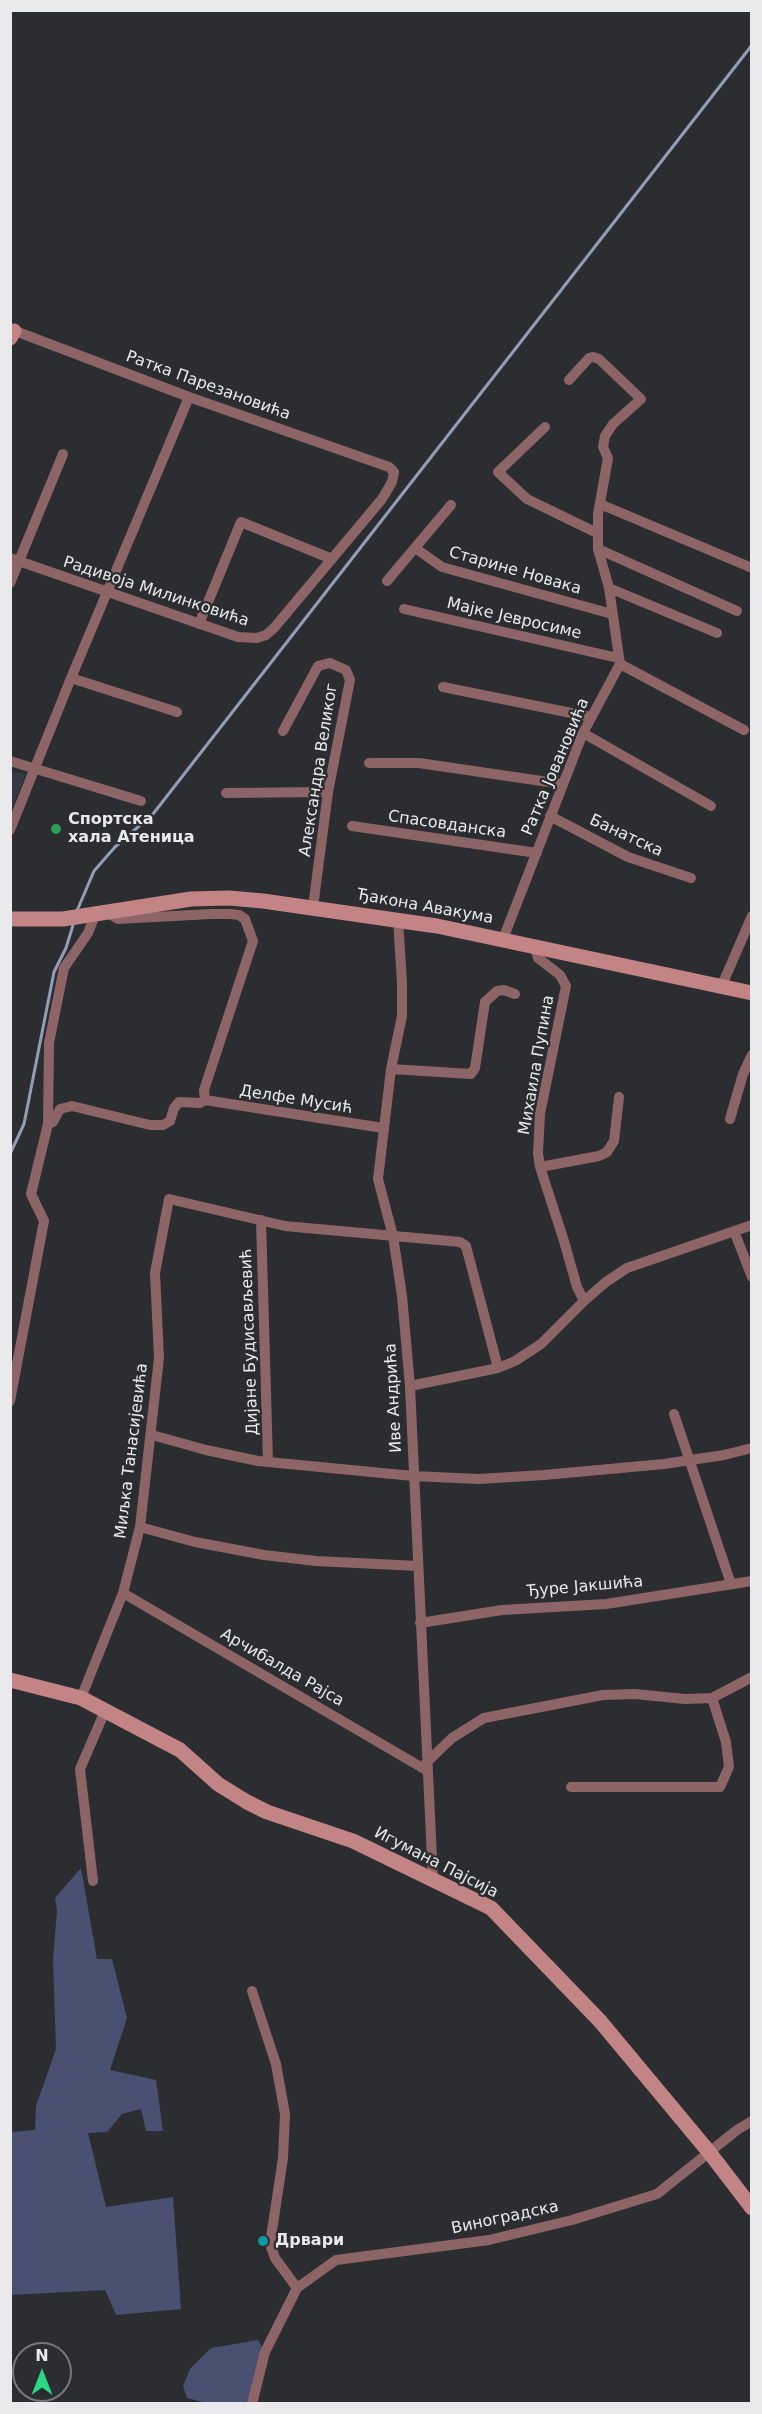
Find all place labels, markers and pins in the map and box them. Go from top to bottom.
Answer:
place label: Спортска хала Атеница [68,810,195,848]
marker: Спортска хала Атеница [49,822,63,836]
place label: Дрвари [275,2231,344,2251]
marker: Дрвари [256,2234,270,2248]

